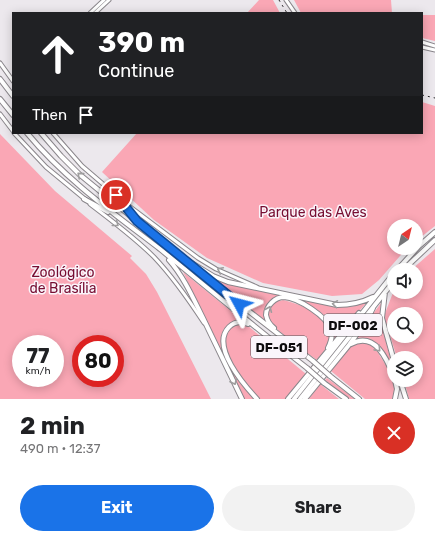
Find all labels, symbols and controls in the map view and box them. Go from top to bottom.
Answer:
text: 390 m [98,26,185,59]
icon: ahead [32,28,84,80]
text: Continue [98,60,174,82]
icon: arrive [75,104,97,126]
text: Then [32,106,67,124]
one-way arrow [78,173,85,180]
pin [99,178,133,212]
icon: arrive [105,184,127,206]
park label: Parque das Aves [259,204,367,221]
north arrow [387,219,423,255]
map controls [387,219,423,387]
one-way arrow [112,220,119,227]
button: sound [387,263,423,299]
park label: Zoológico de Brasília [30,264,96,297]
one-way arrow [216,267,224,275]
position arrow [218,283,260,325]
one-way arrow [332,300,339,309]
one-way arrow [264,306,272,313]
button: search [387,307,423,343]
road number: DF-002 [324,314,382,336]
speed limit sign: 80 [72,335,124,387]
road number: DF-051 [251,336,307,358]
text: 77 [27,344,49,368]
one-way arrow [373,344,380,352]
button: layers [387,351,423,387]
text: km/h [26,365,50,377]
one-way arrow [229,378,237,386]
text: 2 min [20,412,85,440]
button: close [373,412,415,454]
text: 490 m · 12:37 [20,441,100,456]
button: Exit [20,485,214,531]
button: Share [222,485,415,531]

